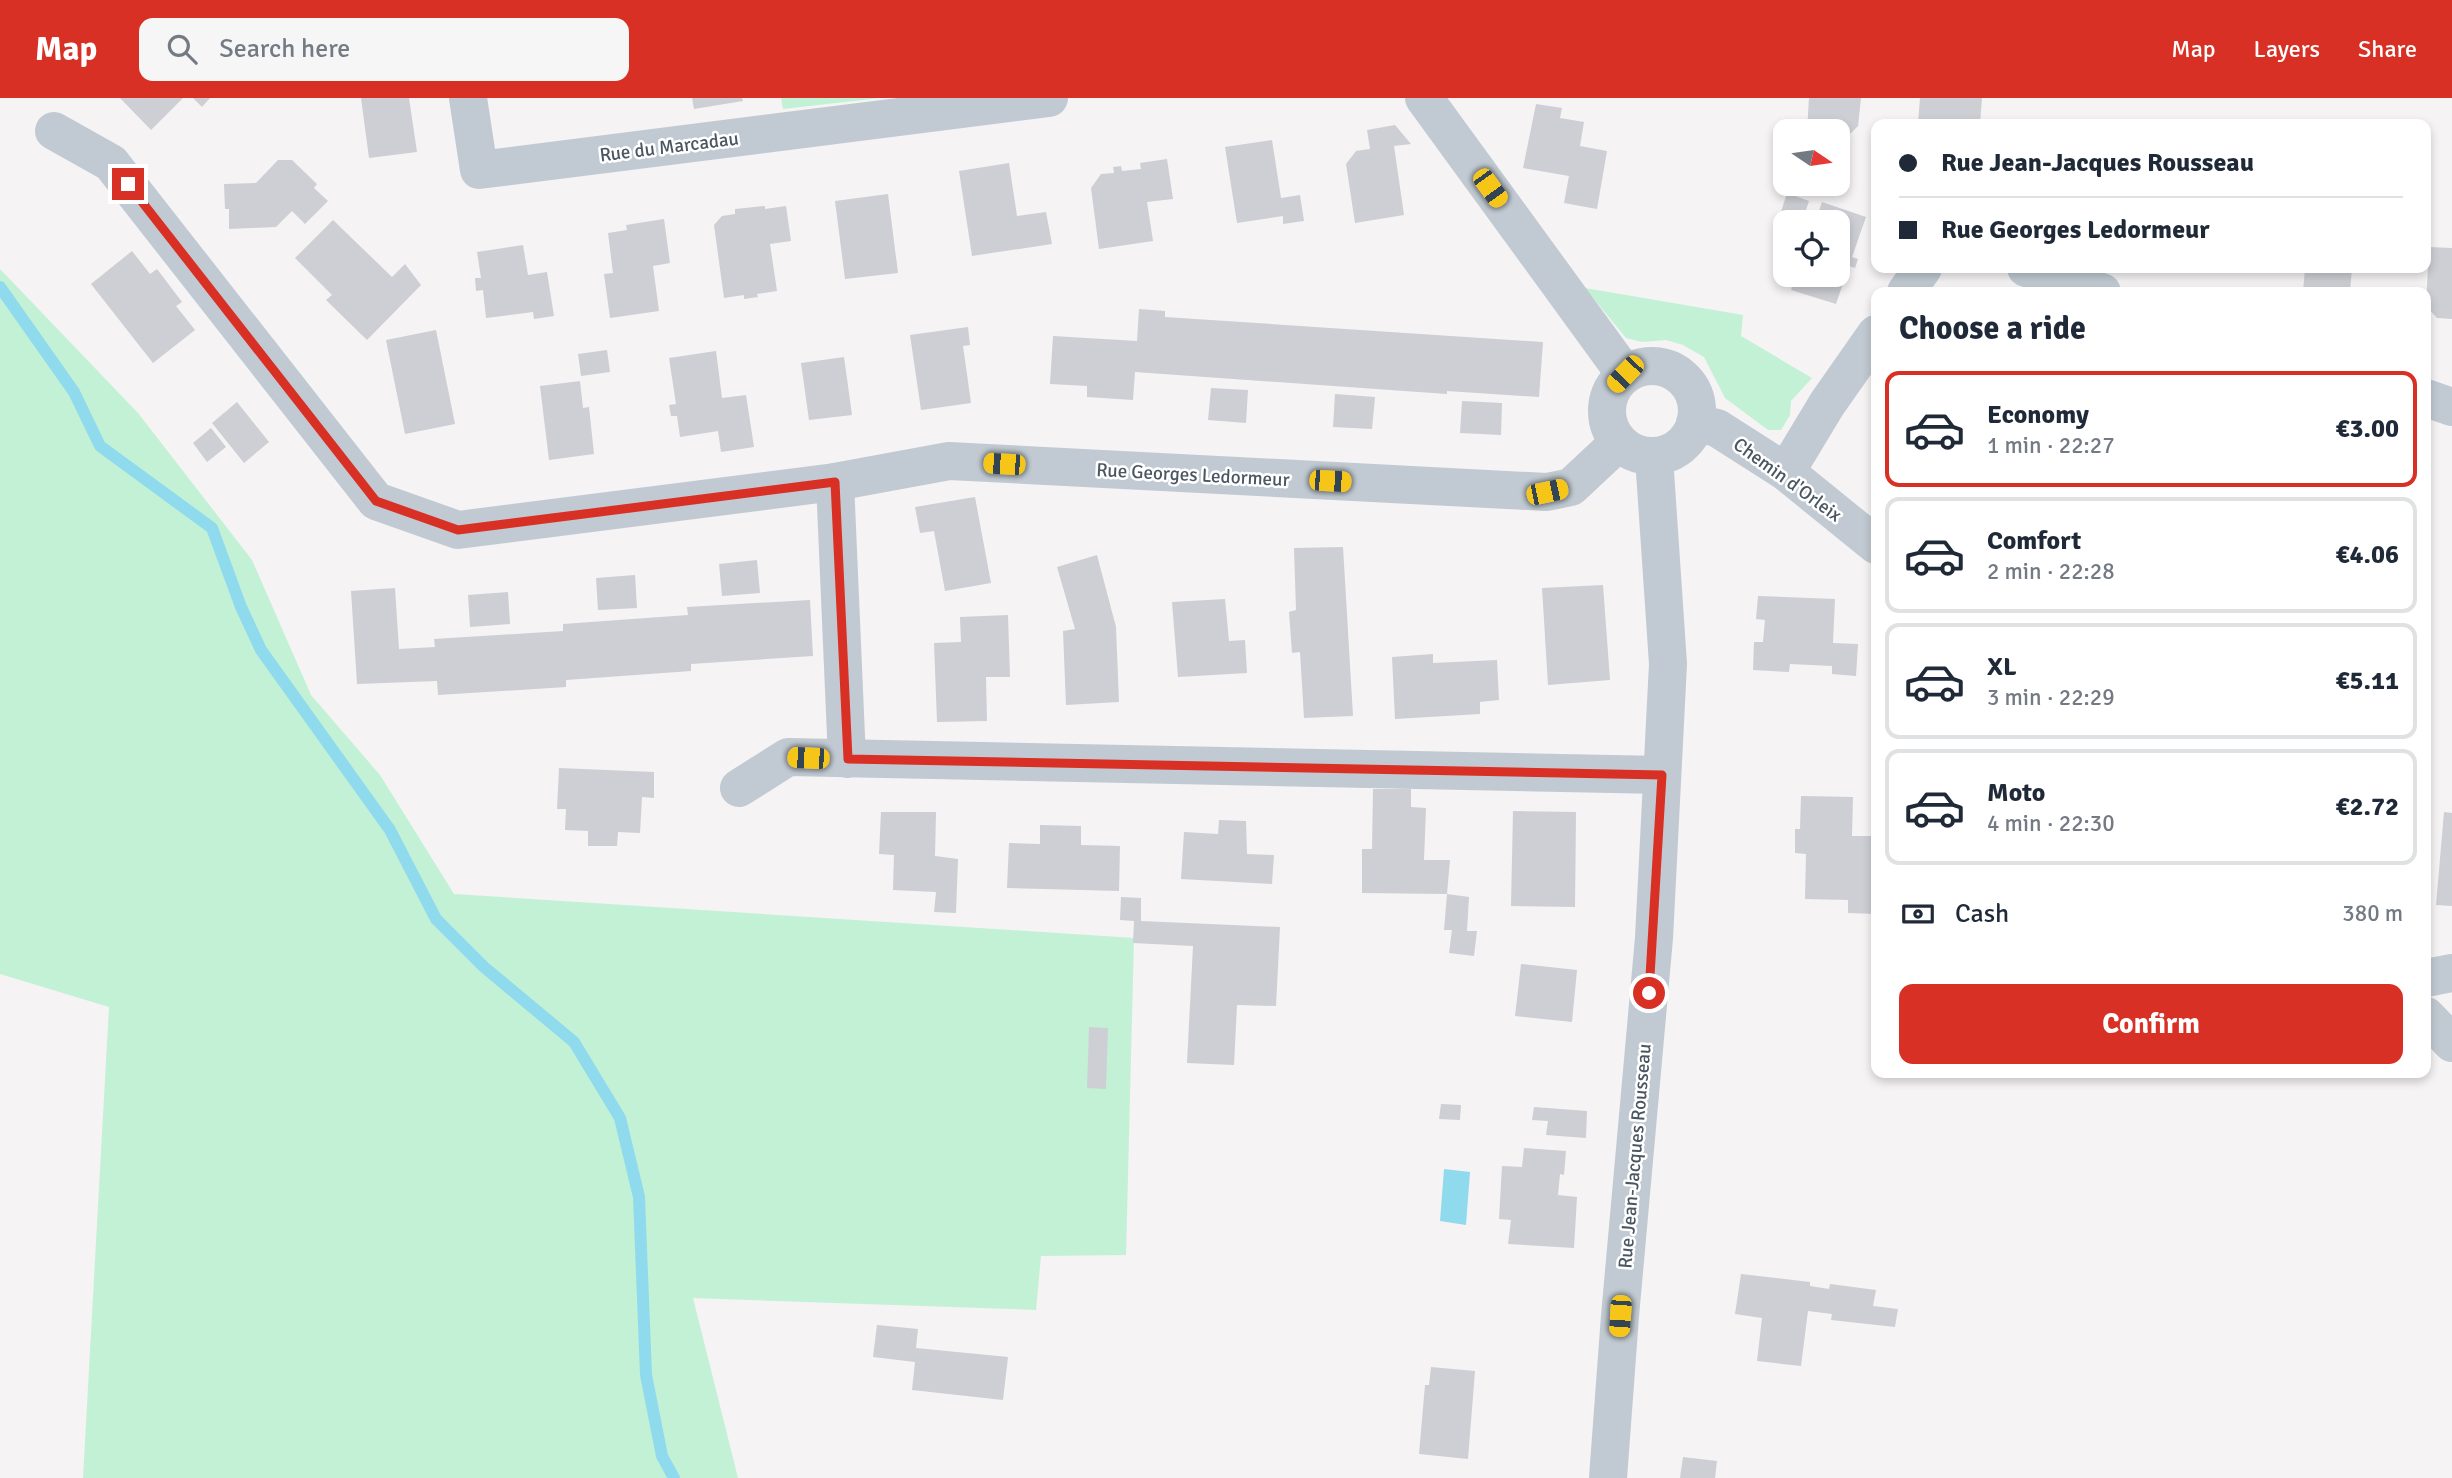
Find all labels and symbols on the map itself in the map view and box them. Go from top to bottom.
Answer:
north arrow [1773,119,1850,196]
street label: Rue du Marcadau [598,127,740,167]
car [1470,165,1511,211]
route end [112,168,144,200]
car [1603,352,1648,396]
street label: Chemin d'Orleix [1728,432,1847,527]
car [983,452,1026,476]
street label: Rue Georges Ledormeur [1096,458,1290,492]
car [1309,469,1352,493]
car [1525,477,1570,507]
car [787,747,830,769]
route start [1633,977,1665,1009]
street label: Rue Jean-Jacques Rousseau [1613,1043,1657,1270]
car [1609,1294,1632,1338]

